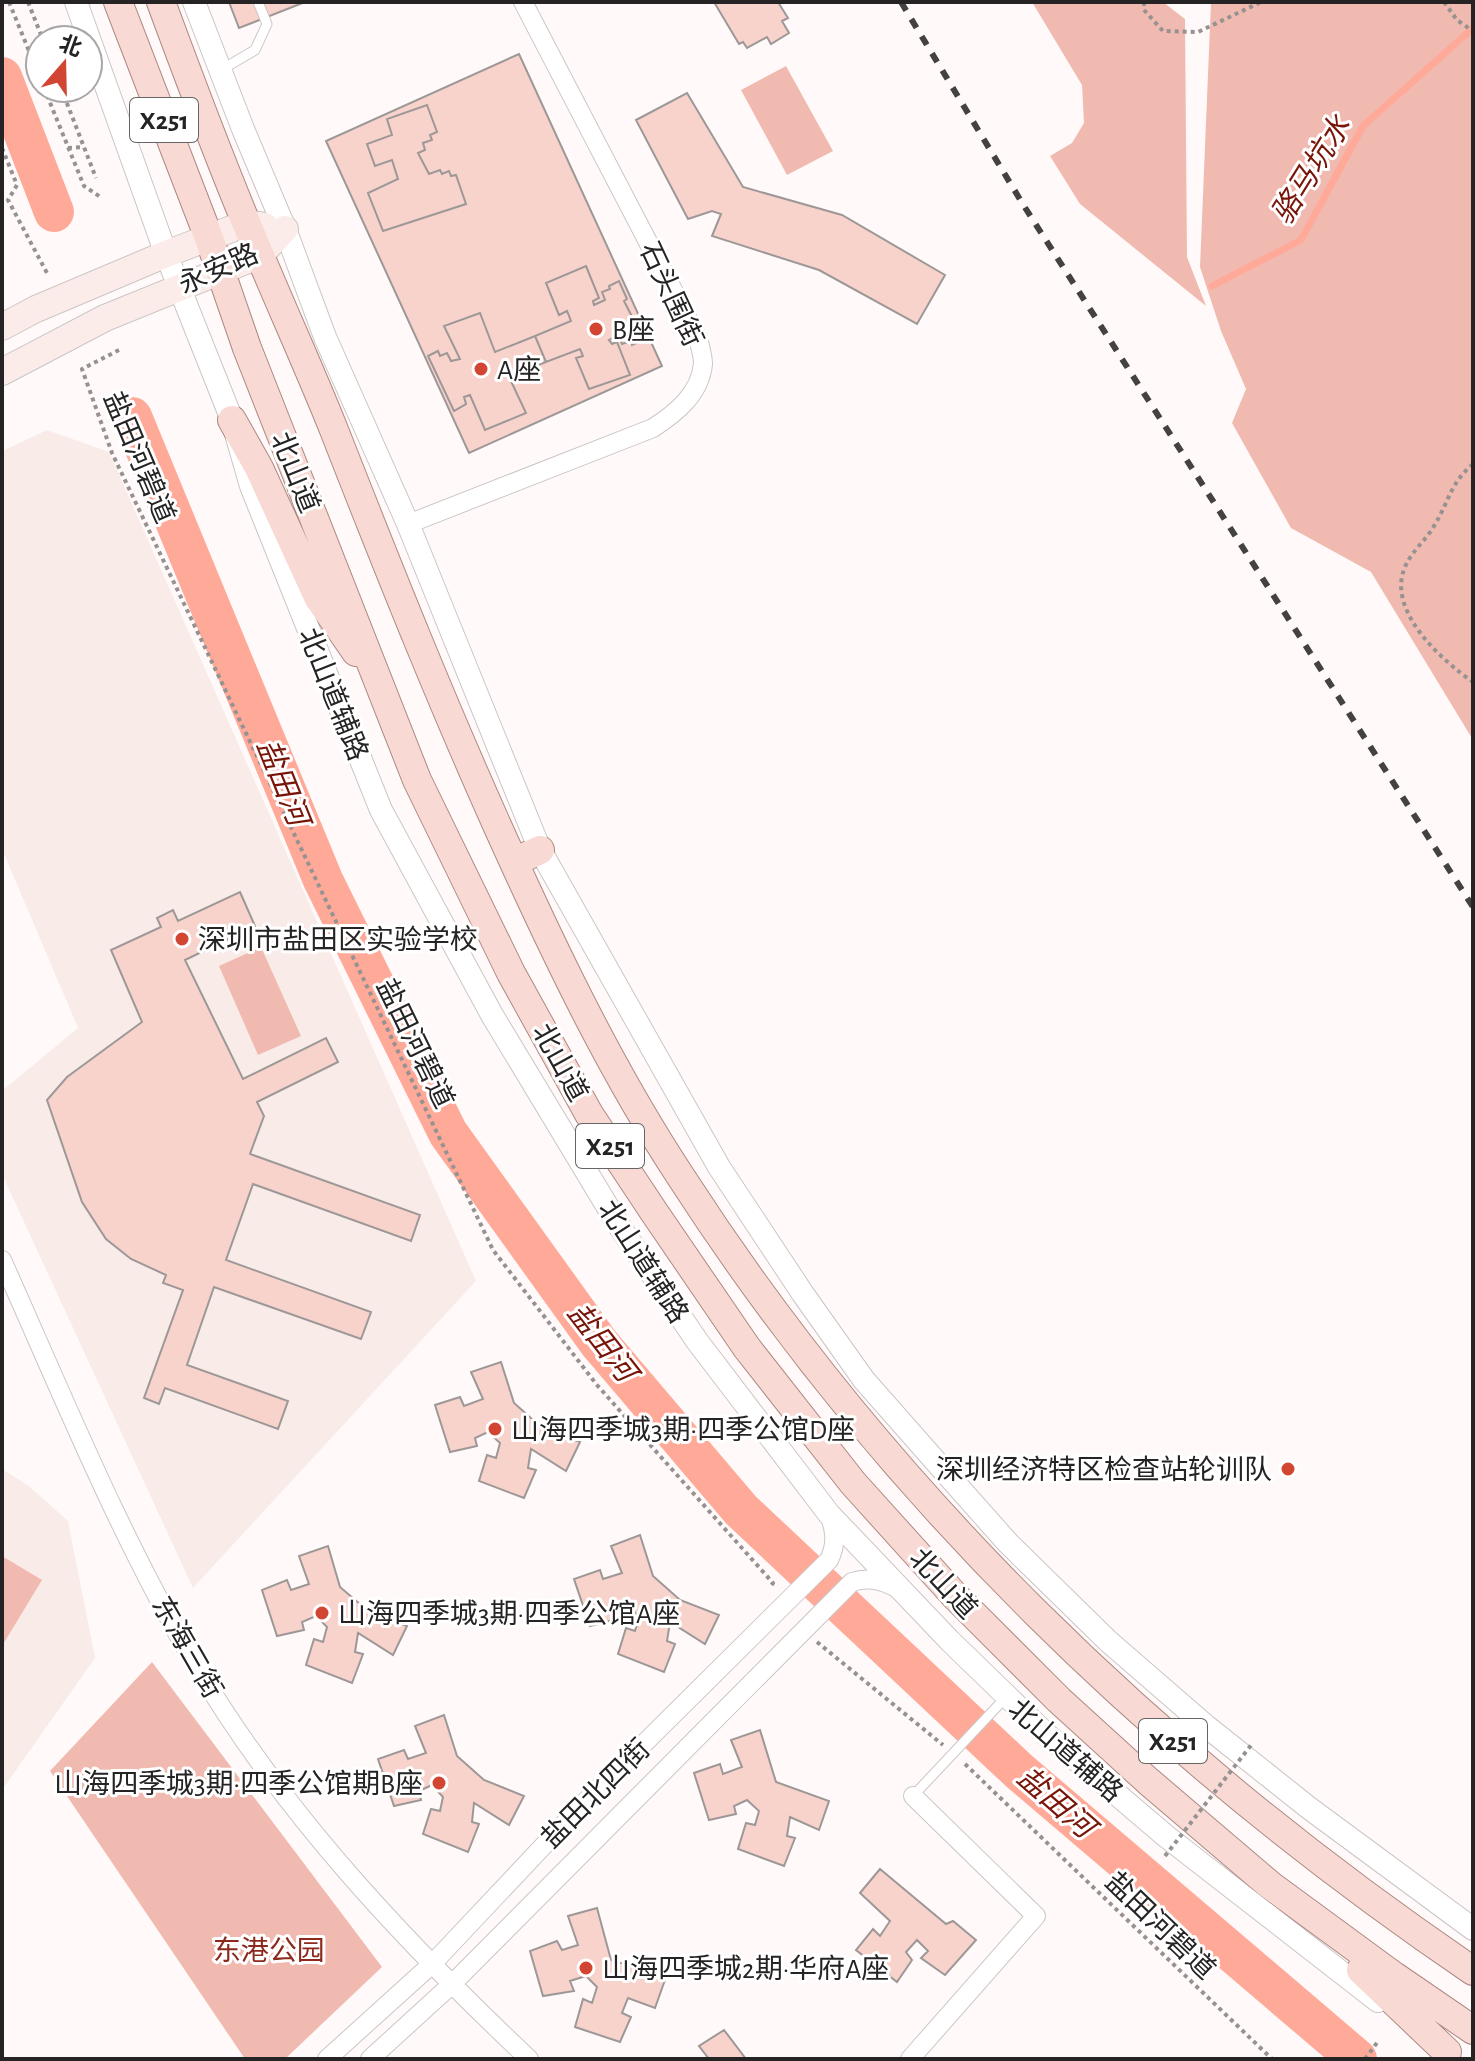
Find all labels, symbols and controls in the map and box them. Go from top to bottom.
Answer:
north arrow [24,24,104,104]
text: 北 [56,31,85,60]
road number: X251 [130,98,198,142]
water label: 骆马坑水 [1266,109,1357,229]
street label: 石头围街 [634,237,708,352]
street label: 永安路 [174,238,263,300]
place label: B座 [612,315,655,345]
marker: B座 [587,320,605,338]
place label: A座 [497,355,541,385]
marker: A座 [472,360,490,378]
street label: 盐田河碧道 [98,387,180,528]
street label: 北山道 [265,428,325,517]
street label: 北山道辅路 [293,624,373,765]
water label: 盐田河 [251,734,317,834]
place label: 深圳市盐田区实验学校 [198,925,478,955]
marker: 深圳市盐田区实验学校 [173,930,191,948]
street label: 盐田河碧道 [371,974,459,1113]
street label: 北山道 [527,1018,594,1106]
road number: X251 [576,1124,644,1168]
street label: 北山道辅路 [592,1195,694,1328]
water label: 盐田河 [562,1297,645,1391]
place label: 山海四季城3期·四季公馆D座 [511,1415,855,1445]
marker: 山海四季城3期·四季公馆D座 [486,1420,504,1438]
place label: 深圳经济特区检查站轮训队 [936,1455,1272,1485]
marker: 深圳经济特区检查站轮训队 [1279,1460,1297,1478]
street label: 北山道 [904,1543,983,1625]
street label: 东海三街 [146,1591,228,1704]
place label: 山海四季城3期·四季公馆A座 [338,1599,680,1629]
marker: 山海四季城3期·四季公馆A座 [313,1604,331,1622]
street label: 北山道辅路 [1003,1694,1128,1808]
road number: X251 [1139,1719,1207,1763]
street label: 盐田北四街 [536,1734,656,1854]
water label: 盐田河 [1012,1760,1104,1847]
place label: 山海四季城3期·四季公馆期B座 [54,1769,423,1799]
marker: 山海四季城3期·四季公馆期B座 [430,1774,448,1792]
street label: 盐田河碧道 [1100,1866,1221,1985]
park label: 东港公园 [213,1936,325,1966]
place label: 山海四季城2期·华府A座 [602,1954,889,1984]
marker: 山海四季城2期·华府A座 [577,1959,595,1977]

